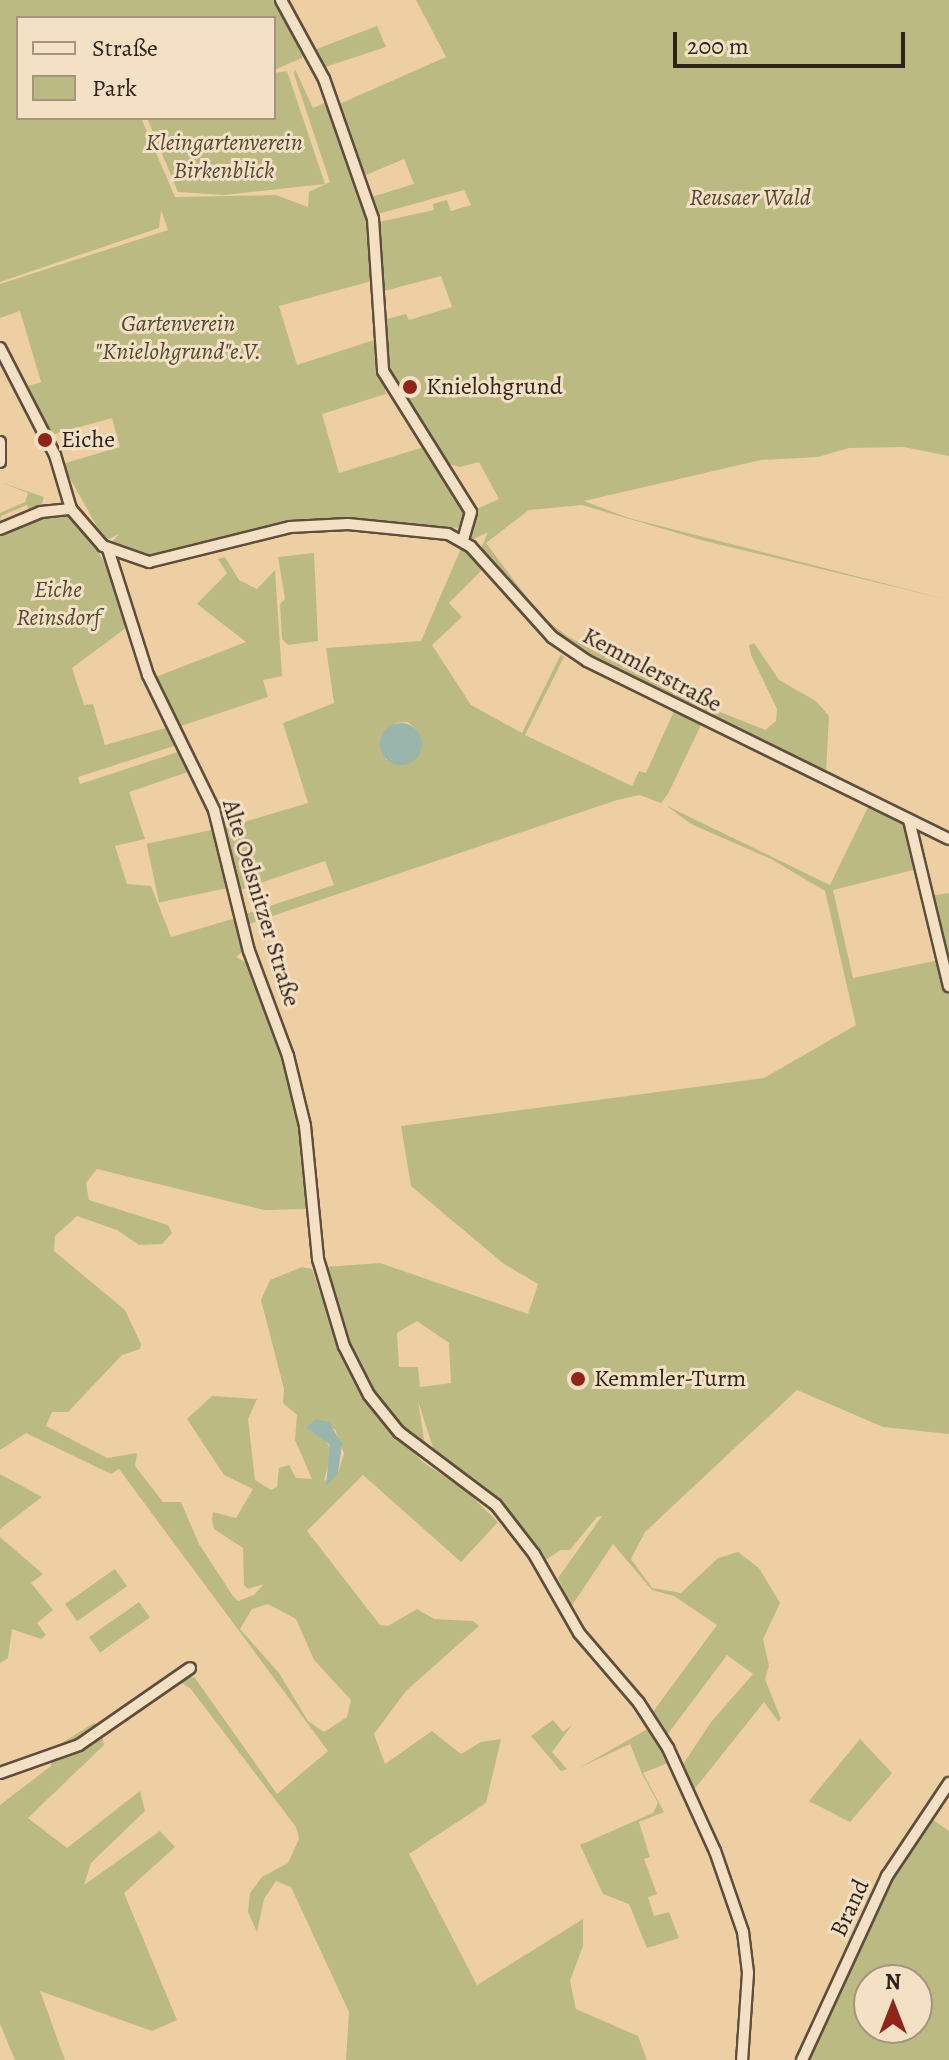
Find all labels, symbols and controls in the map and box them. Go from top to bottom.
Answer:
legend [16,16,276,120]
scale bar [677,16,909,66]
text: 200 m [687,30,749,62]
text: Straße [92,32,158,64]
text: Park [92,72,137,104]
park label: Kleingartenverein Birkenblick [145,129,303,185]
park label: Reusaer Wald [689,184,811,212]
park label: Gartenverein "Knielohgrund"e.V. [95,310,261,366]
place label: Knielohgrund [426,373,563,401]
marker: Knielohgrund [401,378,419,396]
place label: Eiche [61,426,115,454]
marker: Eiche [36,431,54,449]
park label: Eiche Reinsdorf [16,576,100,632]
street label: Kemmlerstraße [577,621,727,719]
street label: Alte Oelsnitzer Straße [216,796,306,1010]
place label: Kemmler-Turm [594,1365,746,1393]
marker: Kemmler-Turm [569,1370,587,1388]
street label: Brand [824,1875,876,1941]
north arrow [853,1964,933,2044]
text: N [885,1967,901,1997]

